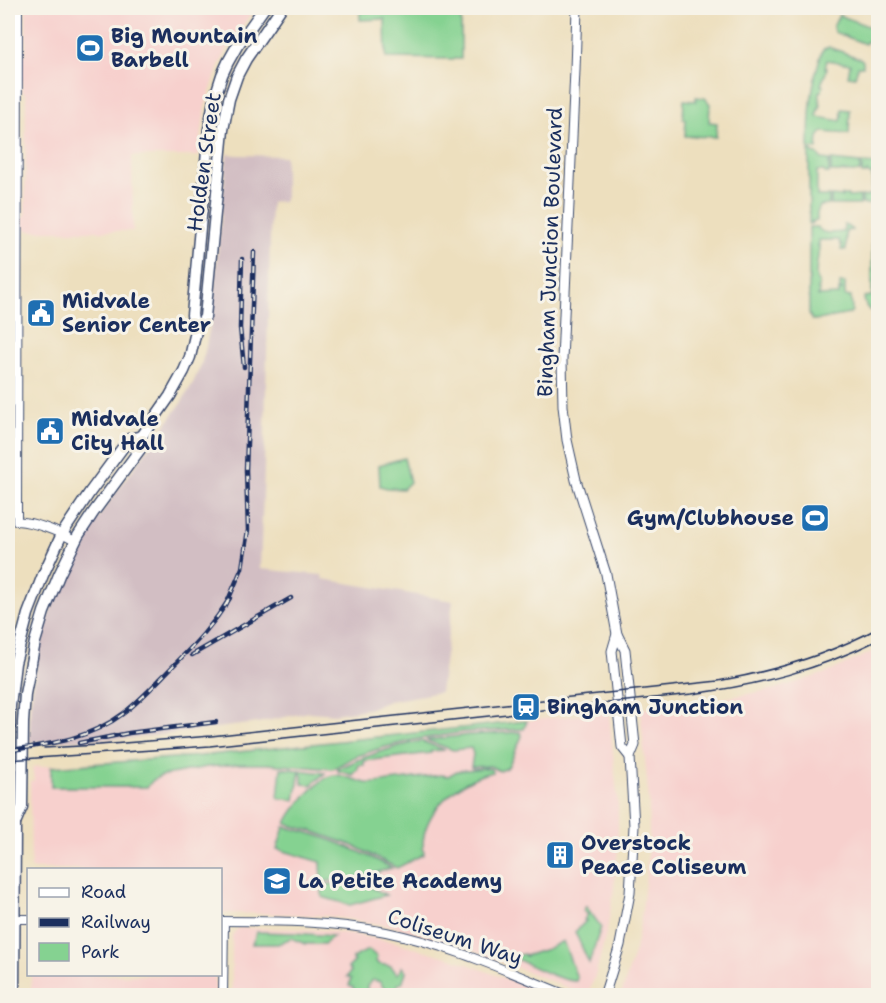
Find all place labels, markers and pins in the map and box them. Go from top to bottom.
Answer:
place label: Big Mountain Barbell [111,22,258,74]
sports icon: Big Mountain Barbell [74,32,106,64]
place label: Midvale Senior Center [62,287,211,339]
public building icon: Midvale Senior Center [25,297,57,329]
place label: Midvale City Hall [71,405,164,457]
public building icon: Midvale City Hall [34,415,66,447]
sports icon: Gym/Clubhouse [799,502,831,534]
place label: Gym/Clubhouse [627,504,794,532]
station icon: Bingham Junction [510,691,542,723]
place label: Bingham Junction [547,693,743,721]
place label: Overstock Peace Coliseum [581,829,746,881]
building icon: Overstock Peace Coliseum [544,839,576,871]
school or university icon: La Petite Academy [261,865,293,897]
place label: La Petite Academy [298,867,502,895]

